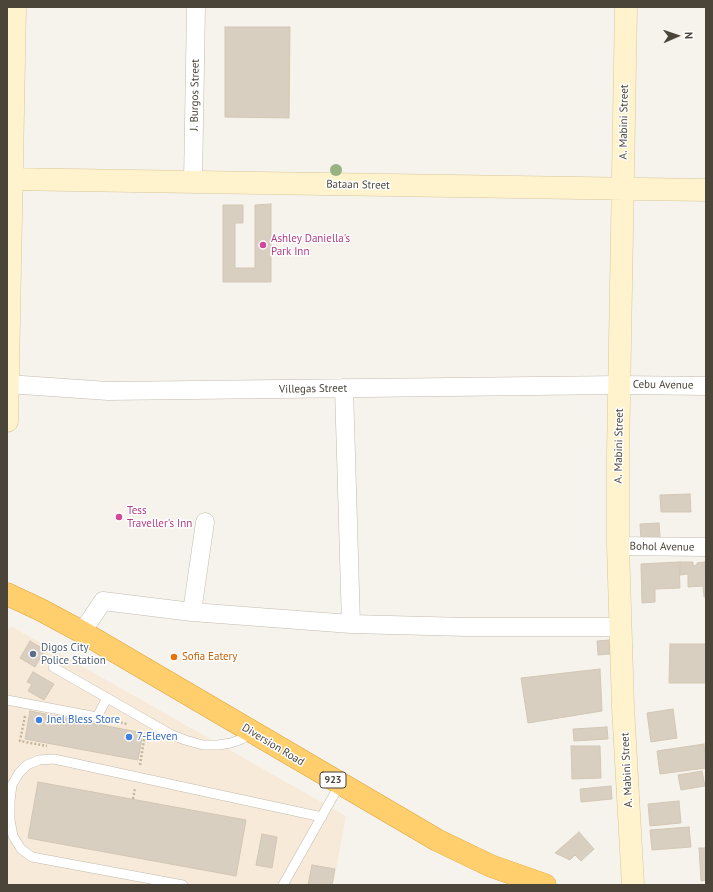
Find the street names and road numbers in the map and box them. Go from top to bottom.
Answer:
street label: J. Burgos Street [188,59,202,131]
street label: A. Mabini Street [617,84,631,160]
street label: Bataan Street [326,178,390,192]
street label: Cebu Avenue [633,378,693,392]
street label: Villegas Street [279,382,347,396]
street label: A. Mabini Street [612,408,626,484]
street label: Bohol Avenue [630,540,694,554]
street label: Diversion Road [239,721,307,769]
street label: A. Mabini Street [618,732,636,808]
road number: 923 [320,772,346,788]

